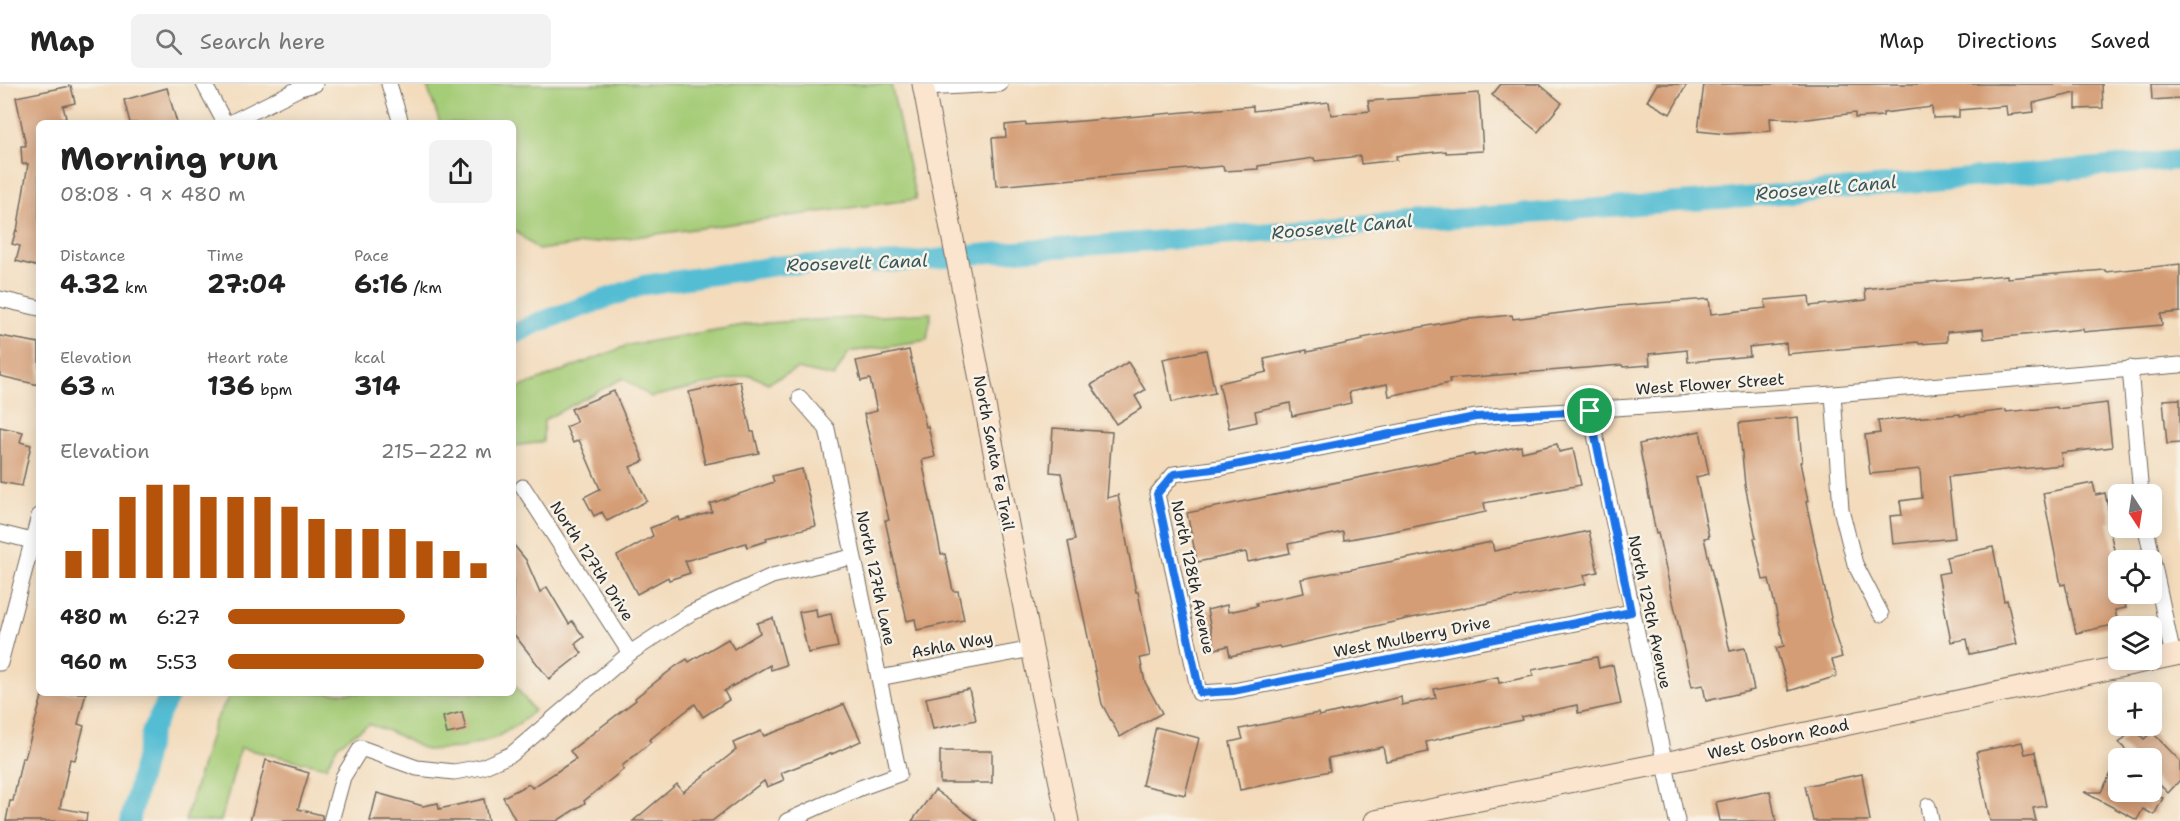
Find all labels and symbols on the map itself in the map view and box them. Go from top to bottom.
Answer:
water label: Roosevelt Canal [1754,170,1898,206]
water label: Roosevelt Canal [1270,209,1414,245]
water label: Roosevelt Canal [786,249,928,277]
street label: West Flower Street [1635,368,1785,400]
street label: North Santa Fe Trail [969,373,1019,533]
pin [1564,385,1615,436]
north arrow [2108,484,2162,538]
street label: North 127th Drive [545,497,639,625]
street label: North 128th Avenue [1166,498,1220,656]
street label: North 127th Lane [851,509,901,647]
street label: North 129th Avenue [1623,533,1677,691]
street label: West Mulberry Drive [1332,611,1492,663]
street label: Ashla Way [909,627,995,663]
street label: West Osborn Road [1705,714,1851,764]

